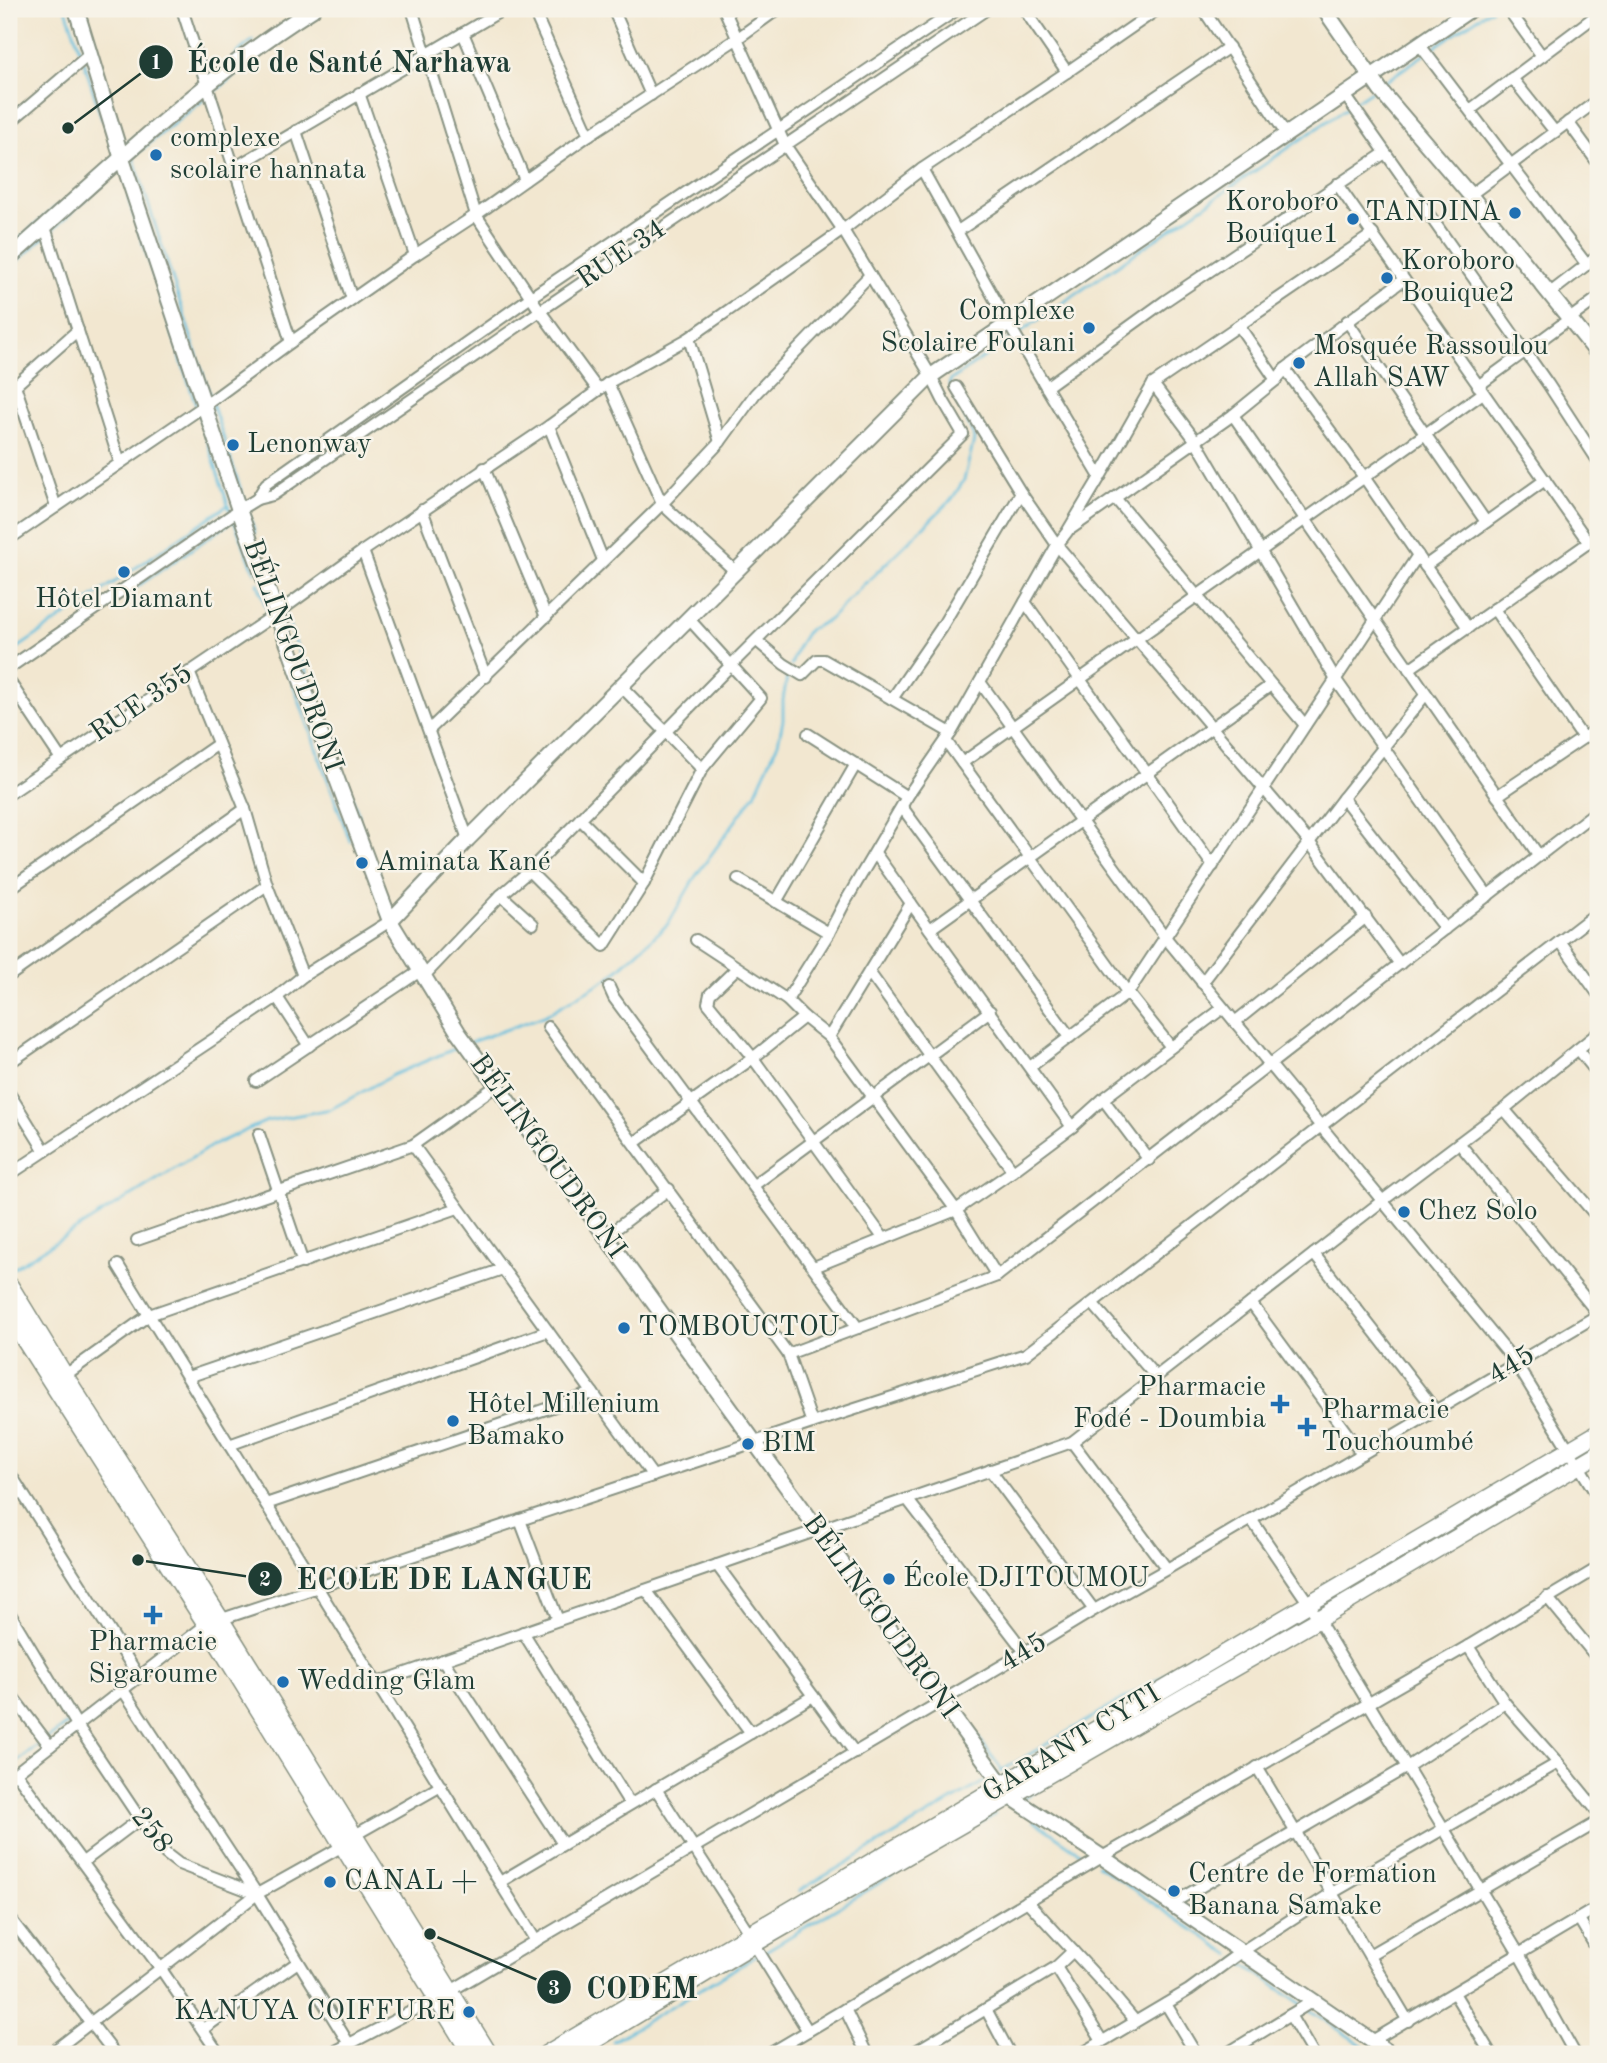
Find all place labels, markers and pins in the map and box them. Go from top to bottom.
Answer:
callout: École de Santé Narhawa [138,36,526,87]
place label: complexe scolaire hannata [170,125,366,185]
marker: complexe scolaire hannata [148,147,164,163]
place label: Koroboro Bouique1 [1225,189,1339,249]
place label: TANDINA [1365,199,1501,227]
marker: TANDINA [1507,205,1523,221]
marker: Koroboro Bouique1 [1345,211,1361,227]
place label: Koroboro Bouique2 [1401,248,1515,308]
marker: Koroboro Bouique2 [1379,270,1395,286]
place label: Complexe Scolaire Foulani [881,298,1075,358]
marker: Complexe Scolaire Foulani [1081,320,1097,336]
place label: Mosquée Rassoulou Allah SAW [1313,333,1549,393]
marker: Mosquée Rassoulou Allah SAW [1291,355,1307,371]
place label: Lenonway [247,431,372,459]
marker: Lenonway [225,437,241,453]
marker: Hôtel Diamant [116,564,132,580]
place label: Hôtel Diamant [35,586,213,614]
place label: Aminata Kané [376,849,551,877]
marker: Aminata Kané [354,855,370,871]
place label: Chez Solo [1418,1198,1538,1226]
marker: Chez Solo [1396,1204,1412,1220]
place label: TOMBOUCTOU [638,1314,840,1342]
marker: TOMBOUCTOU [616,1320,632,1336]
place label: Pharmacie Fodé - Doumbia [1073,1374,1266,1434]
place label: Hôtel Millenium Bamako [467,1391,660,1451]
marker: Pharmacie Fodé - Doumbia [1272,1396,1288,1412]
place label: Pharmacie Touchoumbé [1321,1397,1474,1457]
marker: Hôtel Millenium Bamako [445,1413,461,1429]
marker: Pharmacie Touchoumbé [1299,1419,1315,1435]
place label: BIM [762,1430,816,1458]
marker: BIM [740,1436,756,1452]
callout: ECOLE DE LANGUE [247,1553,606,1604]
place label: École DJITOUMOU [903,1560,1150,1593]
marker: École DJITOUMOU [881,1571,897,1587]
marker: Pharmacie Sigaroume [145,1607,161,1623]
place label: Pharmacie Sigaroume [88,1629,218,1689]
place label: Wedding Glam [297,1668,476,1696]
marker: Wedding Glam [275,1674,291,1690]
place label: Centre de Formation Banana Samake [1188,1861,1437,1921]
place label: CANAL + [344,1868,478,1896]
marker: CANAL + [322,1874,338,1890]
marker: Centre de Formation Banana Samake [1166,1883,1182,1899]
callout: CODEM [537,1962,712,2013]
place label: KANUYA COIFFURE [174,1998,455,2026]
marker: KANUYA COIFFURE [461,2004,477,2020]

